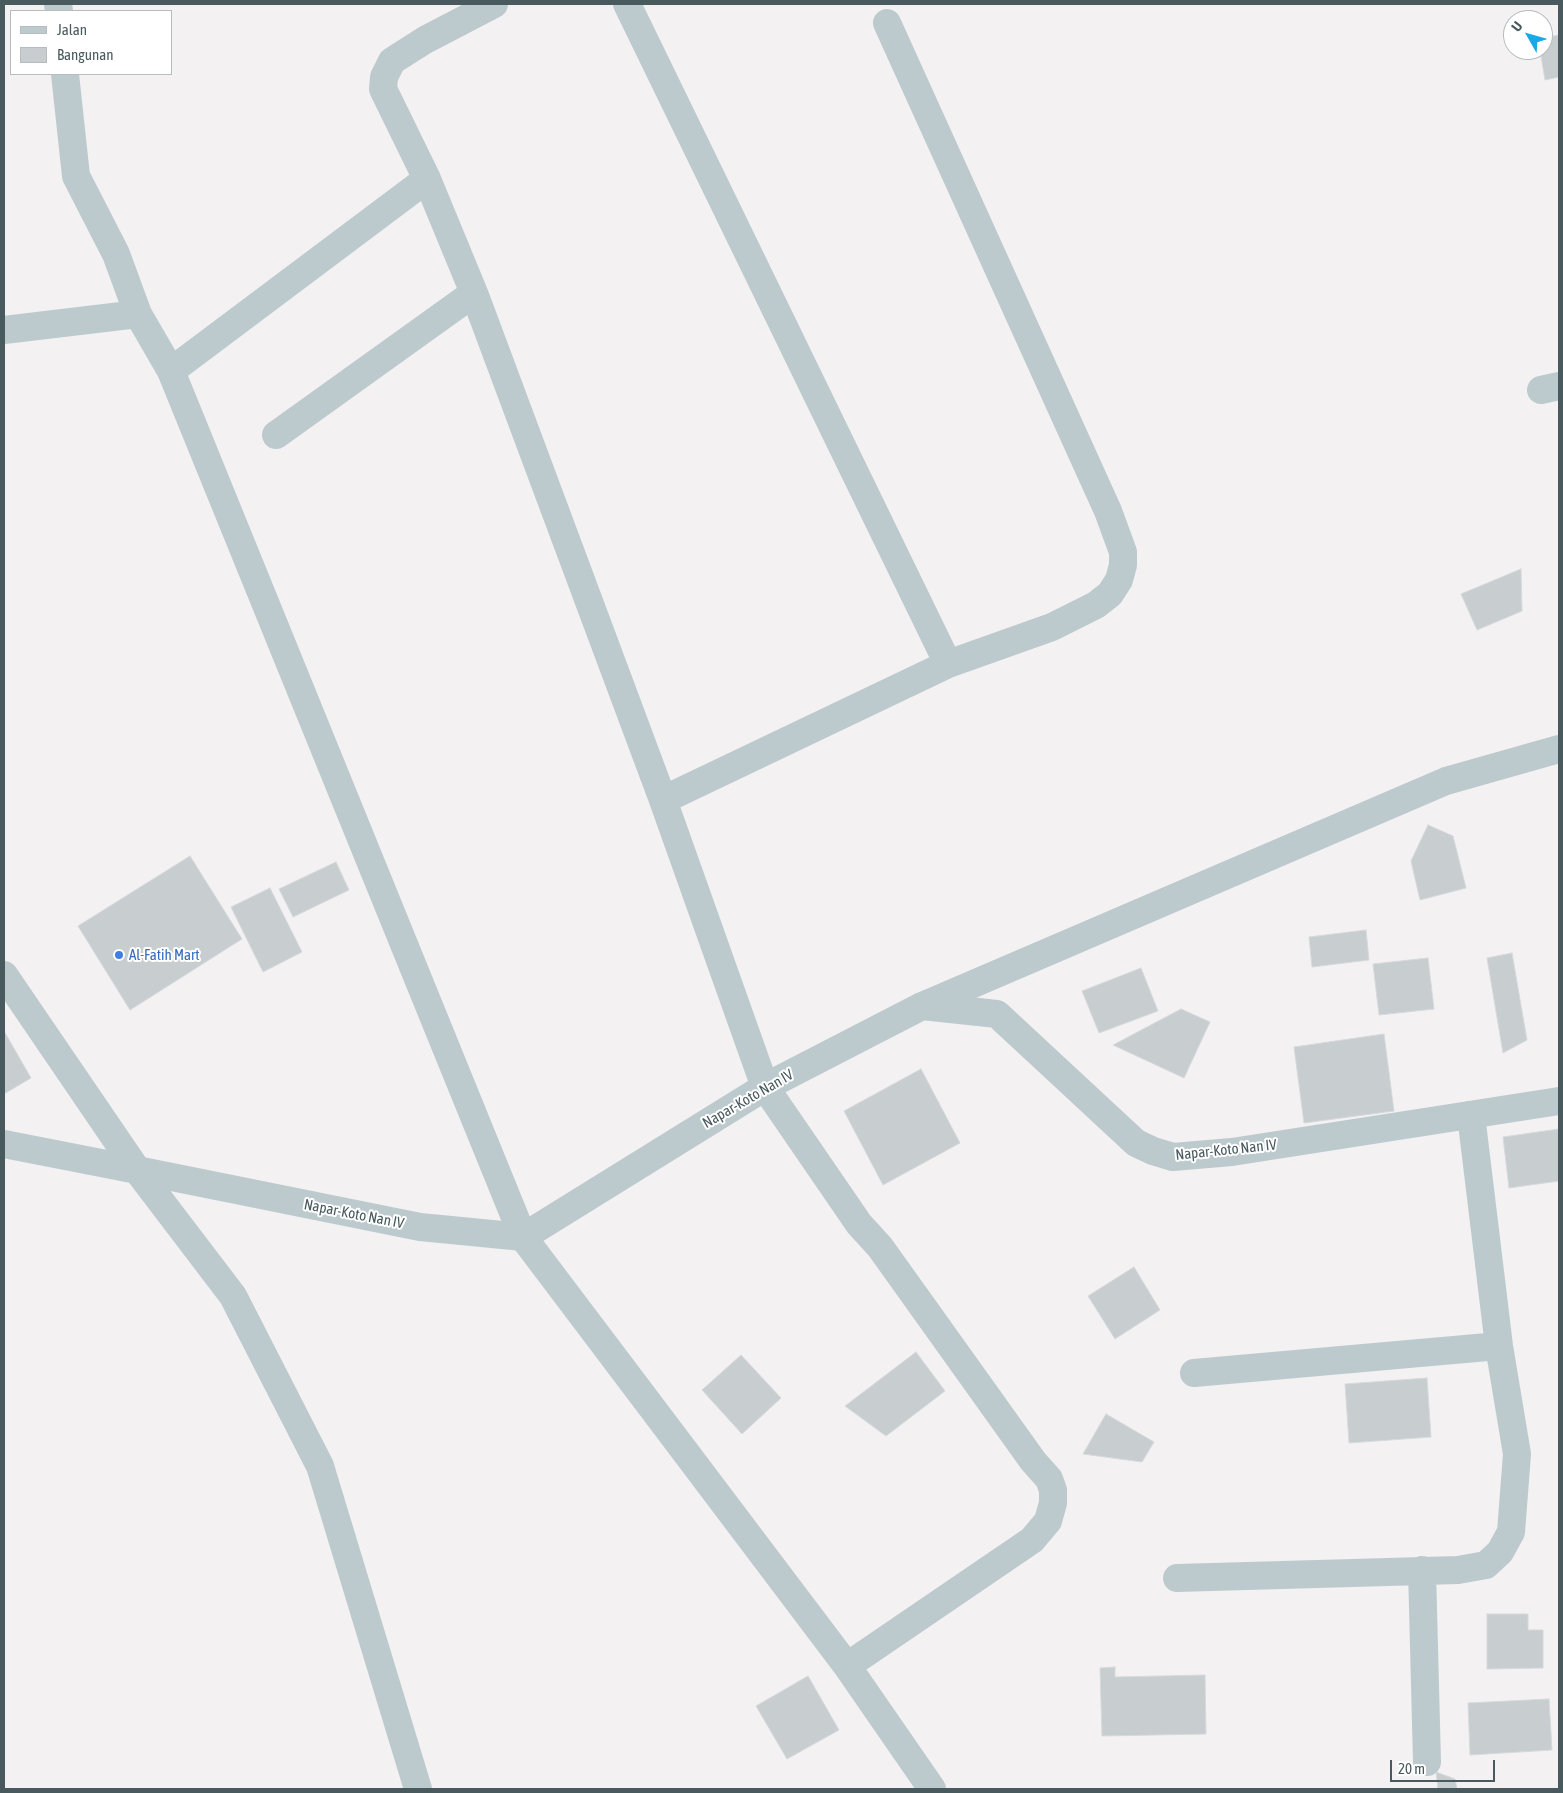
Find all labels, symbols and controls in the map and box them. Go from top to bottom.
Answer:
legend [10,10,172,75]
north arrow [1503,10,1553,60]
text: U [1508,18,1526,35]
text: Jalan [57,21,87,38]
text: Bangunan [57,46,114,63]
place label: Al-Fatih Mart [129,946,200,964]
marker: Al-Fatih Mart [113,949,125,961]
street label: Napar-Koto Nan IV [699,1066,797,1132]
street label: Napar-Koto Nan IV [1174,1136,1278,1164]
street label: Napar-Koto Nan IV [302,1195,406,1233]
scale bar [1393,1750,1498,1782]
text: 20 m [1398,1760,1425,1777]

